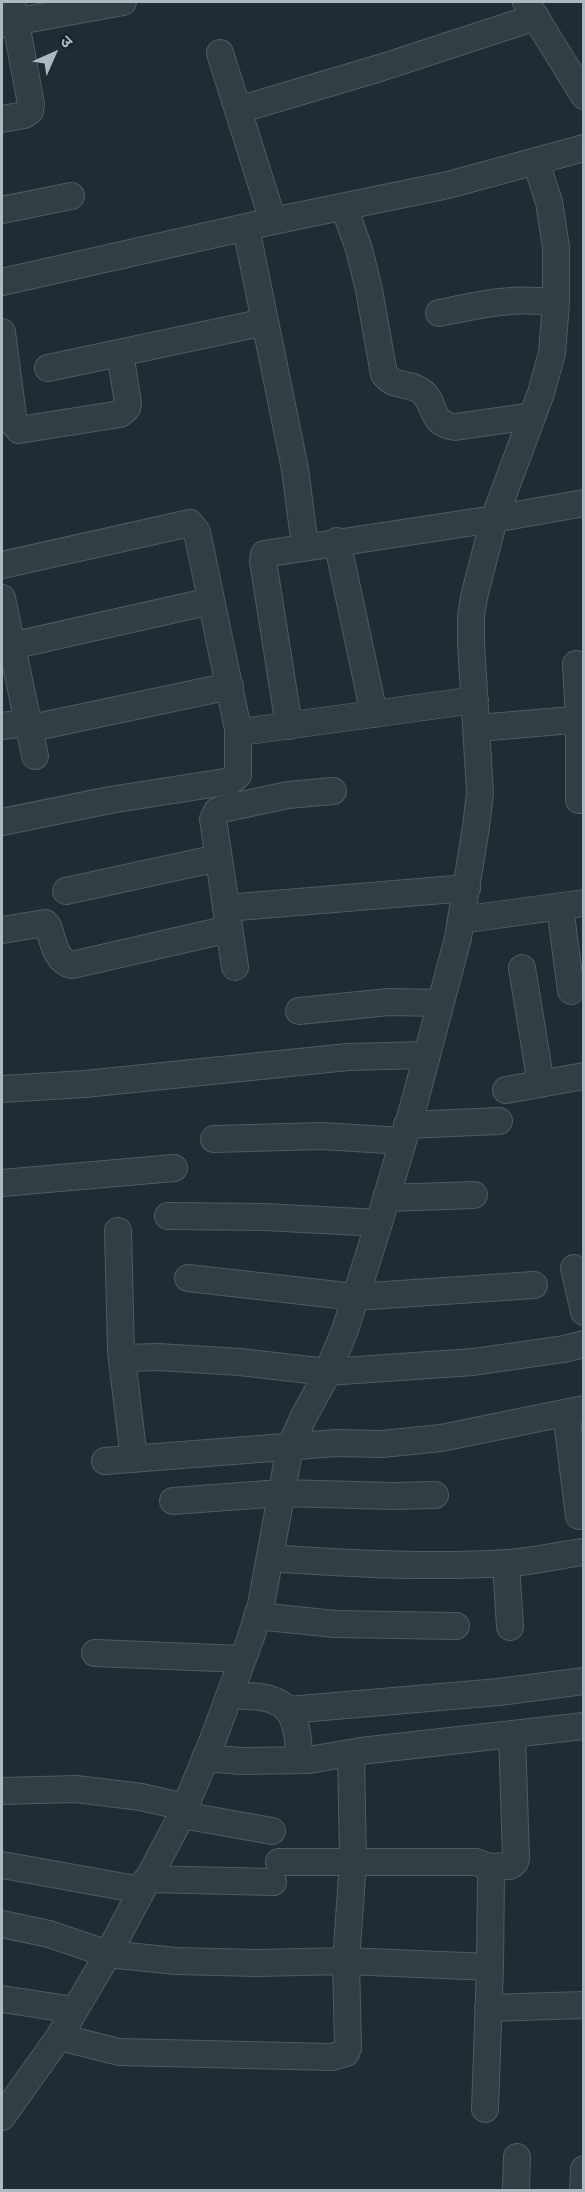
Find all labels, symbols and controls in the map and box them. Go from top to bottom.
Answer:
north arrow [24,24,84,84]
text: उ [57,32,76,51]

